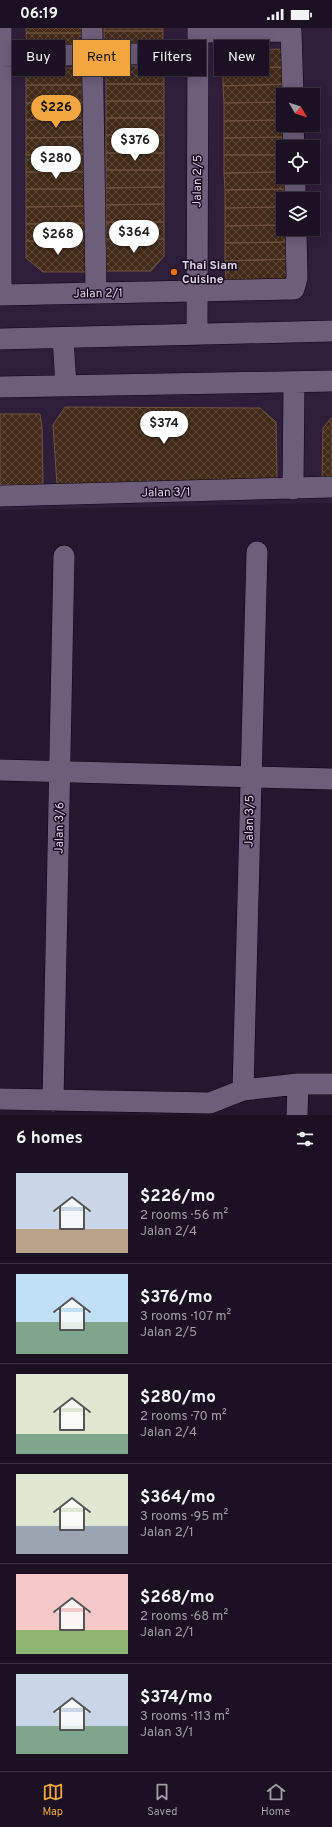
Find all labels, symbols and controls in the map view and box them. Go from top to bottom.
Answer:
text: 06:19 [20,5,58,24]
chip: Buy [12,40,65,76]
chip: Rent [73,40,130,76]
chip: Filters [138,40,206,76]
chip: New [214,40,269,76]
north arrow [276,88,320,132]
map controls [276,88,320,236]
pin: $226 [32,95,80,129]
text: $226 [40,100,72,116]
pin: $376 [111,128,159,162]
text: $376 [120,133,150,149]
button: locate [276,140,320,184]
pin: $280 [32,146,80,180]
text: $280 [40,151,72,167]
street label: Jalan 2/5 [190,155,206,208]
button: layers [276,192,320,236]
pin: $364 [110,220,158,254]
pin: $268 [34,222,82,256]
text: $364 [118,225,150,241]
text: $268 [42,227,74,243]
place label: Thai Siam Cuisine [182,258,237,288]
marker: Thai Siam Cuisine [169,267,179,277]
street label: Jalan 2/1 [73,286,123,302]
pin: $374 [140,411,188,445]
text: $374 [149,416,179,432]
street label: Jalan 3/1 [141,485,191,501]
street label: Jalan 3/5 [242,795,258,847]
street label: Jalan 3/6 [52,802,68,854]
text: 6 homes [16,1128,83,1150]
icon: filters [294,1128,316,1150]
text: $226/mo [140,1186,215,1208]
icon: home [48,1189,96,1237]
text: 2 rooms · 56 m² [140,1208,228,1224]
text: Jalan 2/4 [140,1224,197,1240]
text: $376/mo [140,1287,212,1309]
icon: home [48,1290,96,1338]
text: 3 rooms · 107 m² [140,1309,231,1325]
text: Jalan 2/5 [140,1325,197,1341]
text: $280/mo [140,1387,216,1409]
icon: home [48,1390,96,1438]
text: 2 rooms · 70 m² [140,1409,227,1425]
text: Jalan 2/4 [140,1425,197,1441]
text: $364/mo [140,1487,215,1509]
icon: home [48,1490,96,1538]
text: 3 rooms · 95 m² [140,1509,228,1525]
text: Jalan 2/1 [140,1525,194,1541]
text: $268/mo [140,1587,214,1609]
icon: home [48,1590,96,1638]
text: 2 rooms · 68 m² [140,1609,228,1625]
text: Jalan 2/1 [140,1625,194,1641]
text: $374/mo [140,1687,212,1709]
icon: home [48,1690,96,1738]
text: 3 rooms · 113 m² [140,1709,230,1725]
text: Jalan 3/1 [140,1725,193,1741]
tab: Map [42,1781,64,1819]
tab: Saved [147,1781,178,1819]
tab: Home [261,1781,290,1819]

